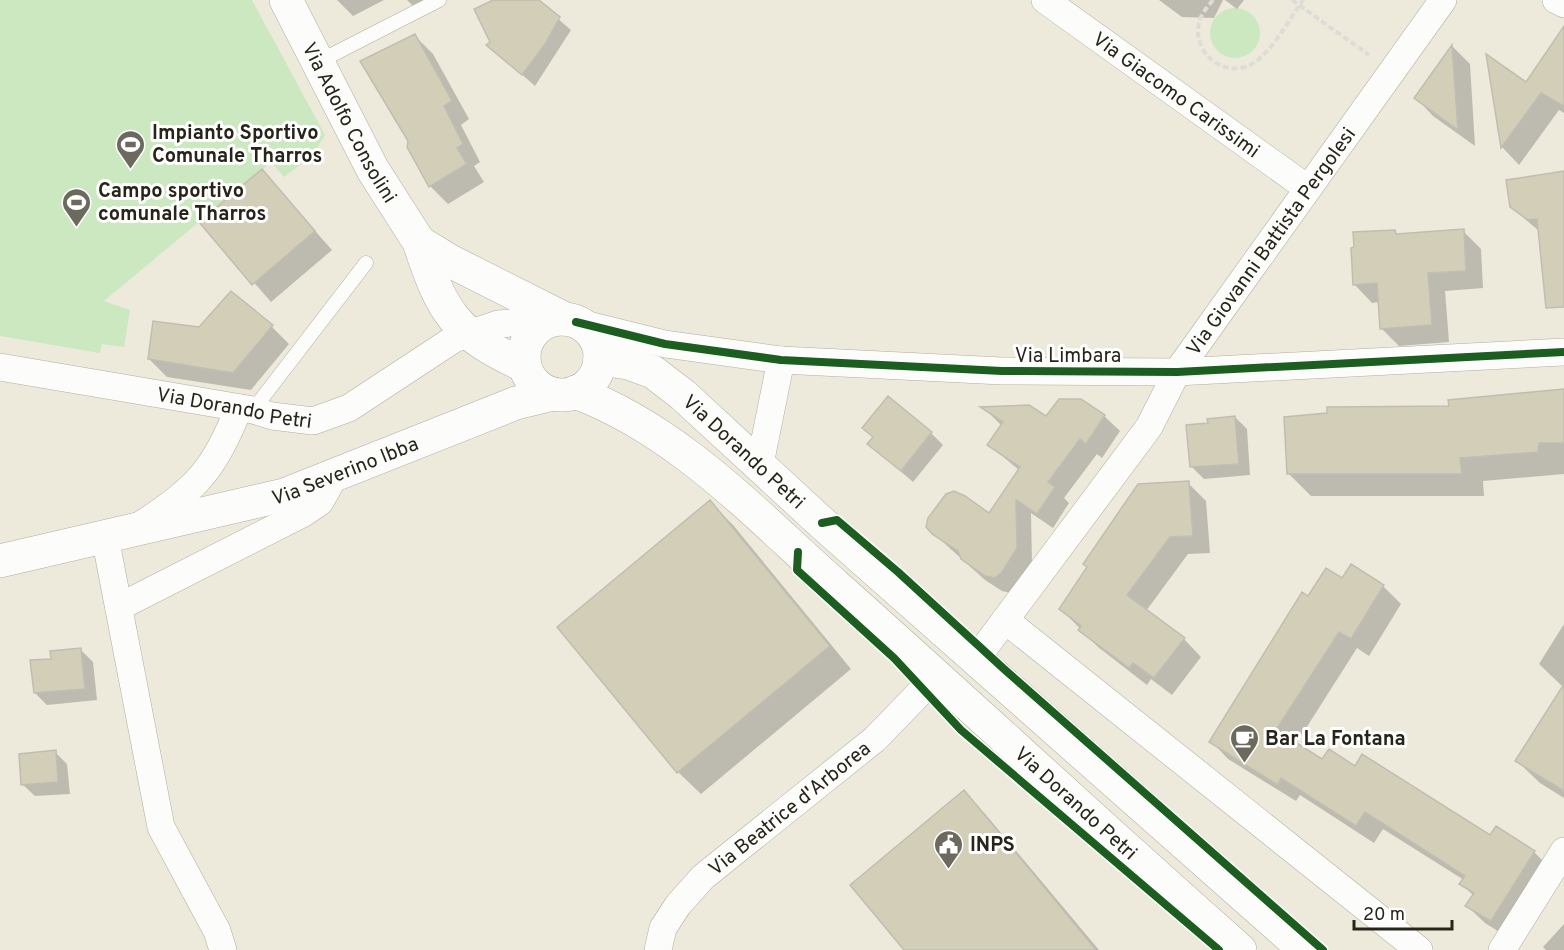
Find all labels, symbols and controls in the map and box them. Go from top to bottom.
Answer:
street label: Via Giacomo Carissimi [1087,27,1264,165]
street label: Via Adolfo Consolini [295,39,402,208]
place label: Impianto Sportivo Comunale Tharros [152,121,322,170]
street label: Via Giovanni Battista Pergolesi [1182,123,1363,362]
sports icon: Impianto Sportivo Comunale Tharros [115,128,147,170]
place label: Campo sportivo comunale Tharros [98,179,266,228]
sports icon: Campo sportivo comunale Tharros [61,186,93,228]
street label: Via Limbara [1015,344,1121,370]
street label: Via Dorando Petri [154,383,313,436]
street label: Via Dorando Petri [676,390,810,516]
street label: Via Severino Ibba [269,432,423,512]
cafe icon: Bar La Fontana [1228,722,1260,764]
place label: Bar La Fontana [1265,727,1406,753]
street label: Via Beatrice d'Arborea [704,737,877,882]
street label: Via Dorando Petri [1008,742,1142,867]
public building icon: INPS [933,828,965,870]
place label: INPS [970,833,1015,859]
scale bar [1354,893,1452,931]
text: 20 m [1363,904,1405,927]

